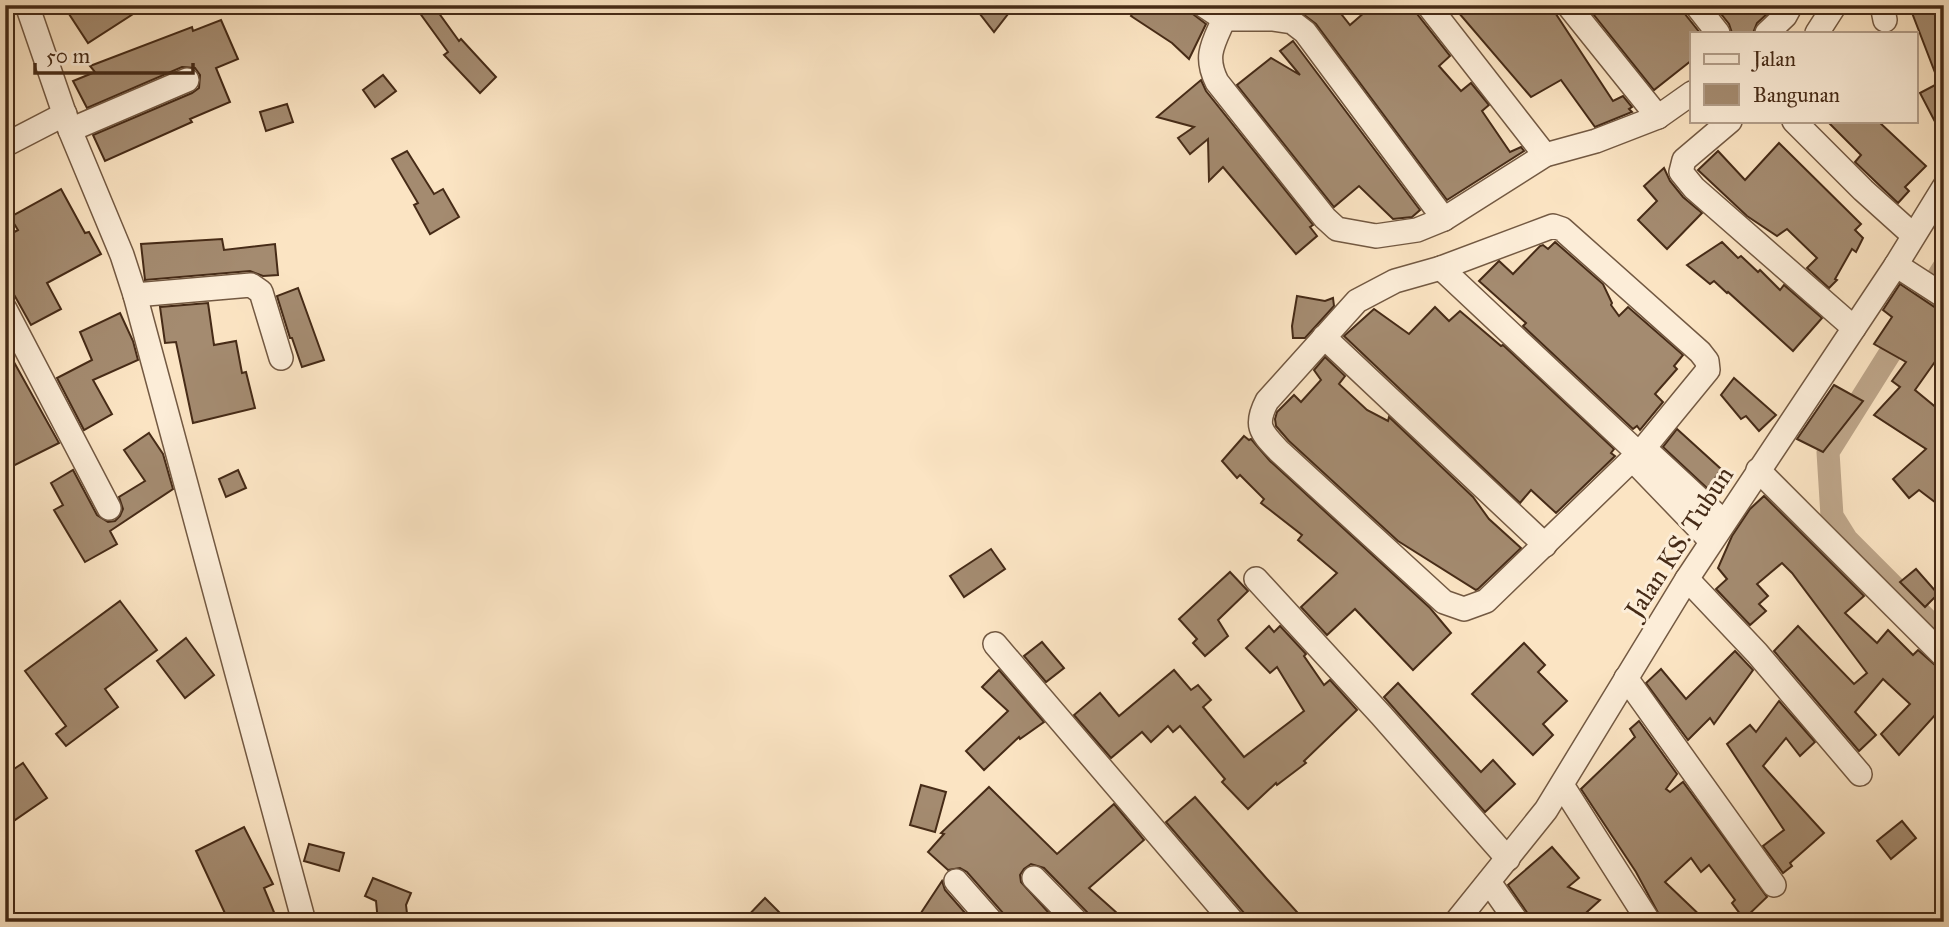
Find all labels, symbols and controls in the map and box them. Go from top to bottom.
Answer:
scale bar [35,32,192,76]
legend [1690,32,1918,122]
text: 50 m [46,43,91,69]
text: Jalan [1751,46,1796,72]
text: Bangunan [1753,82,1840,108]
street label: Jalan KS. Tubun [1616,460,1740,626]

